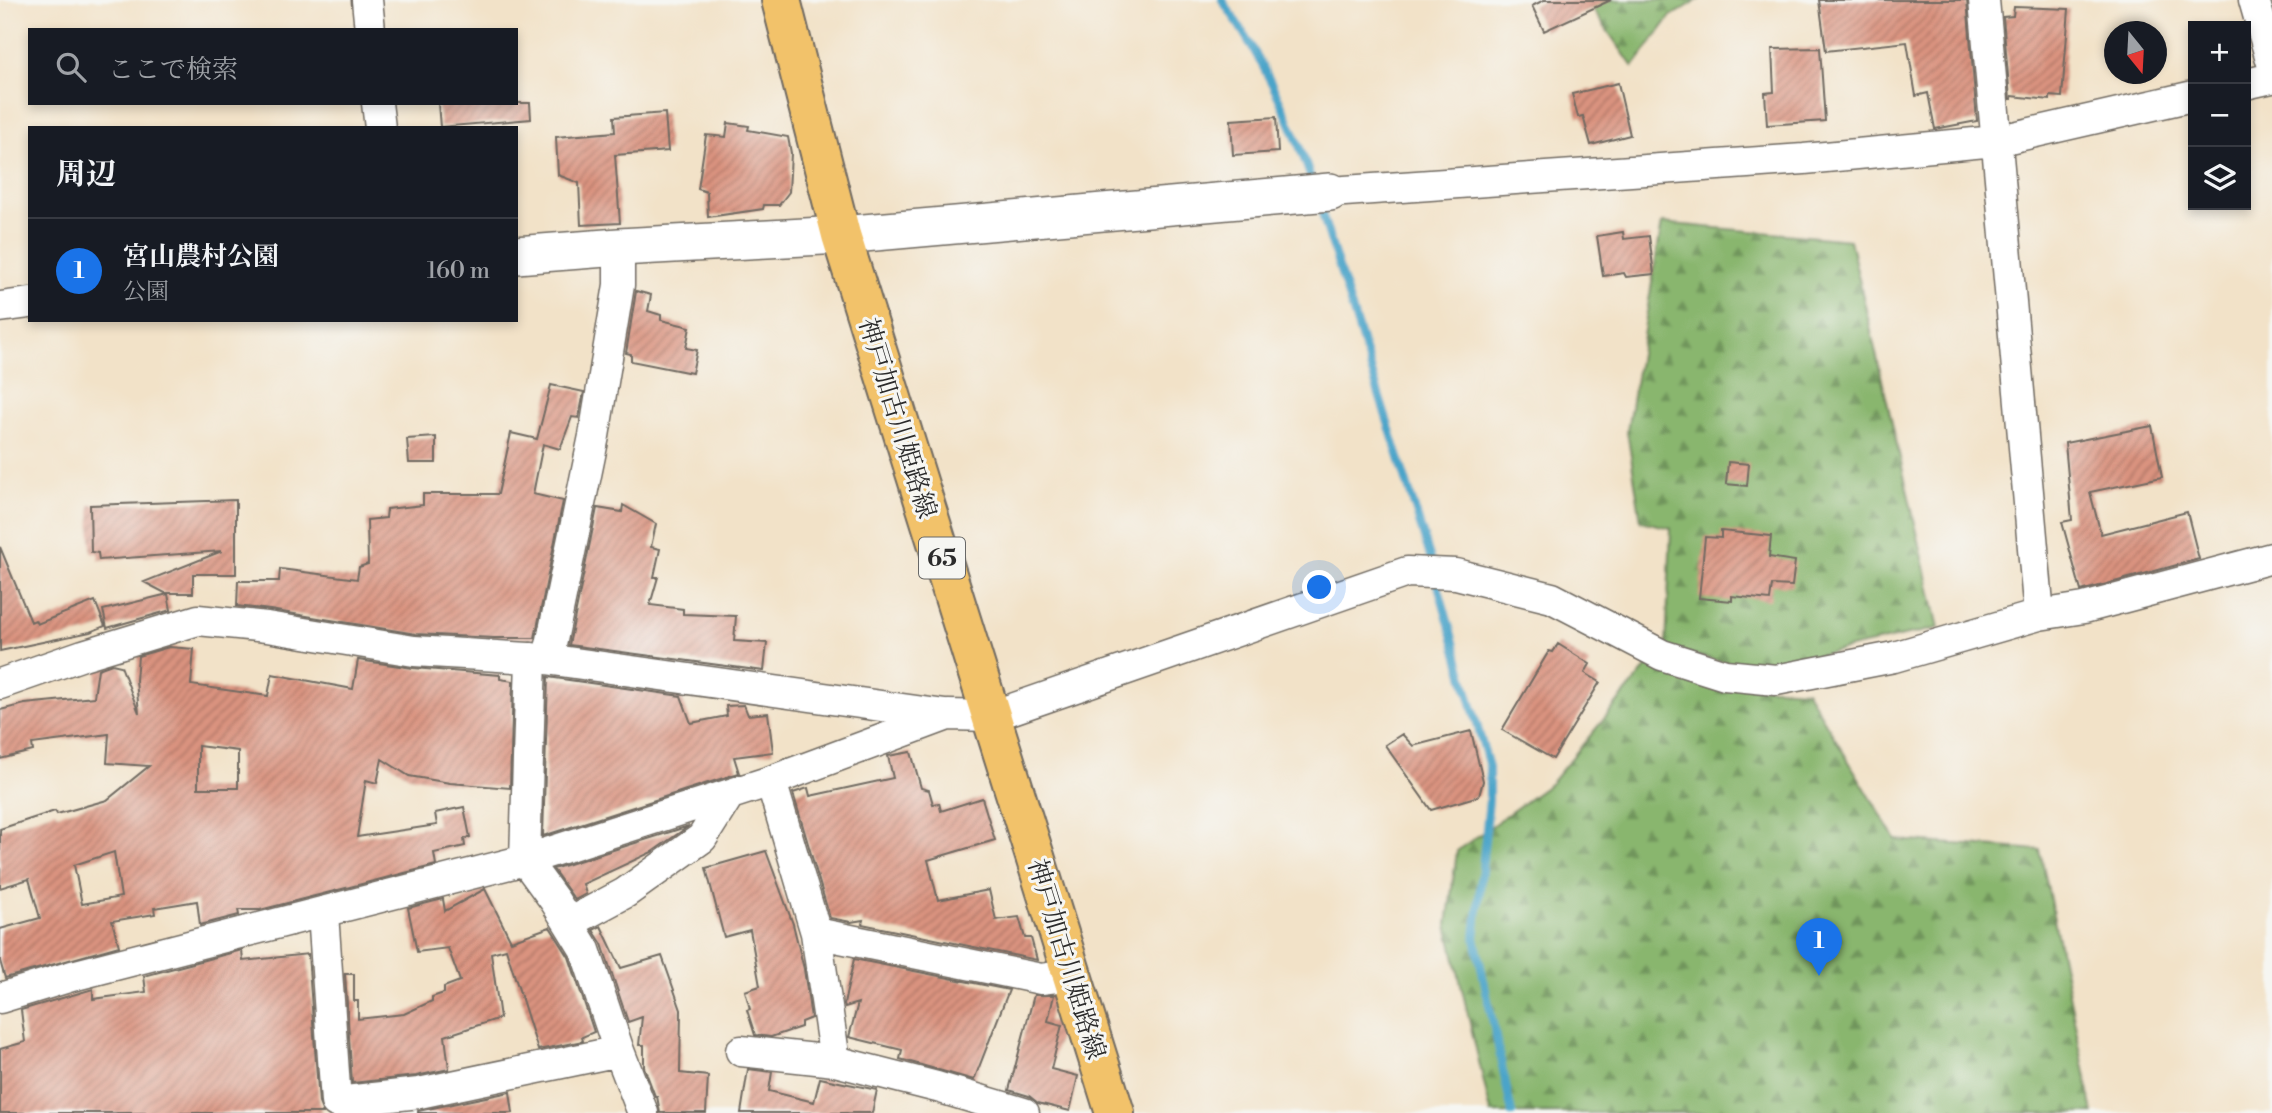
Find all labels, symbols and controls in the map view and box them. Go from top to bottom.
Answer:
north arrow [2104,21,2167,84]
map controls [2188,21,2251,210]
button: + [2188,21,2251,84]
search box [28,28,518,105]
icon: search [52,48,90,86]
text: ここで検索 [108,54,238,86]
button: − [2188,84,2251,147]
button: layers [2188,147,2251,210]
text: 周辺 [56,156,116,194]
text: 宮山農村公園 [123,241,279,273]
text: 1 [73,257,85,285]
text: 160 m [427,257,490,285]
text: 公園 [123,278,169,306]
street label: 神戸加古川姫路線 [851,314,943,522]
road number: 65 [919,538,965,578]
your location [1302,570,1336,604]
street label: 神戸加古川姫路線 [1020,855,1112,1063]
pin: 1 [1796,918,1842,976]

